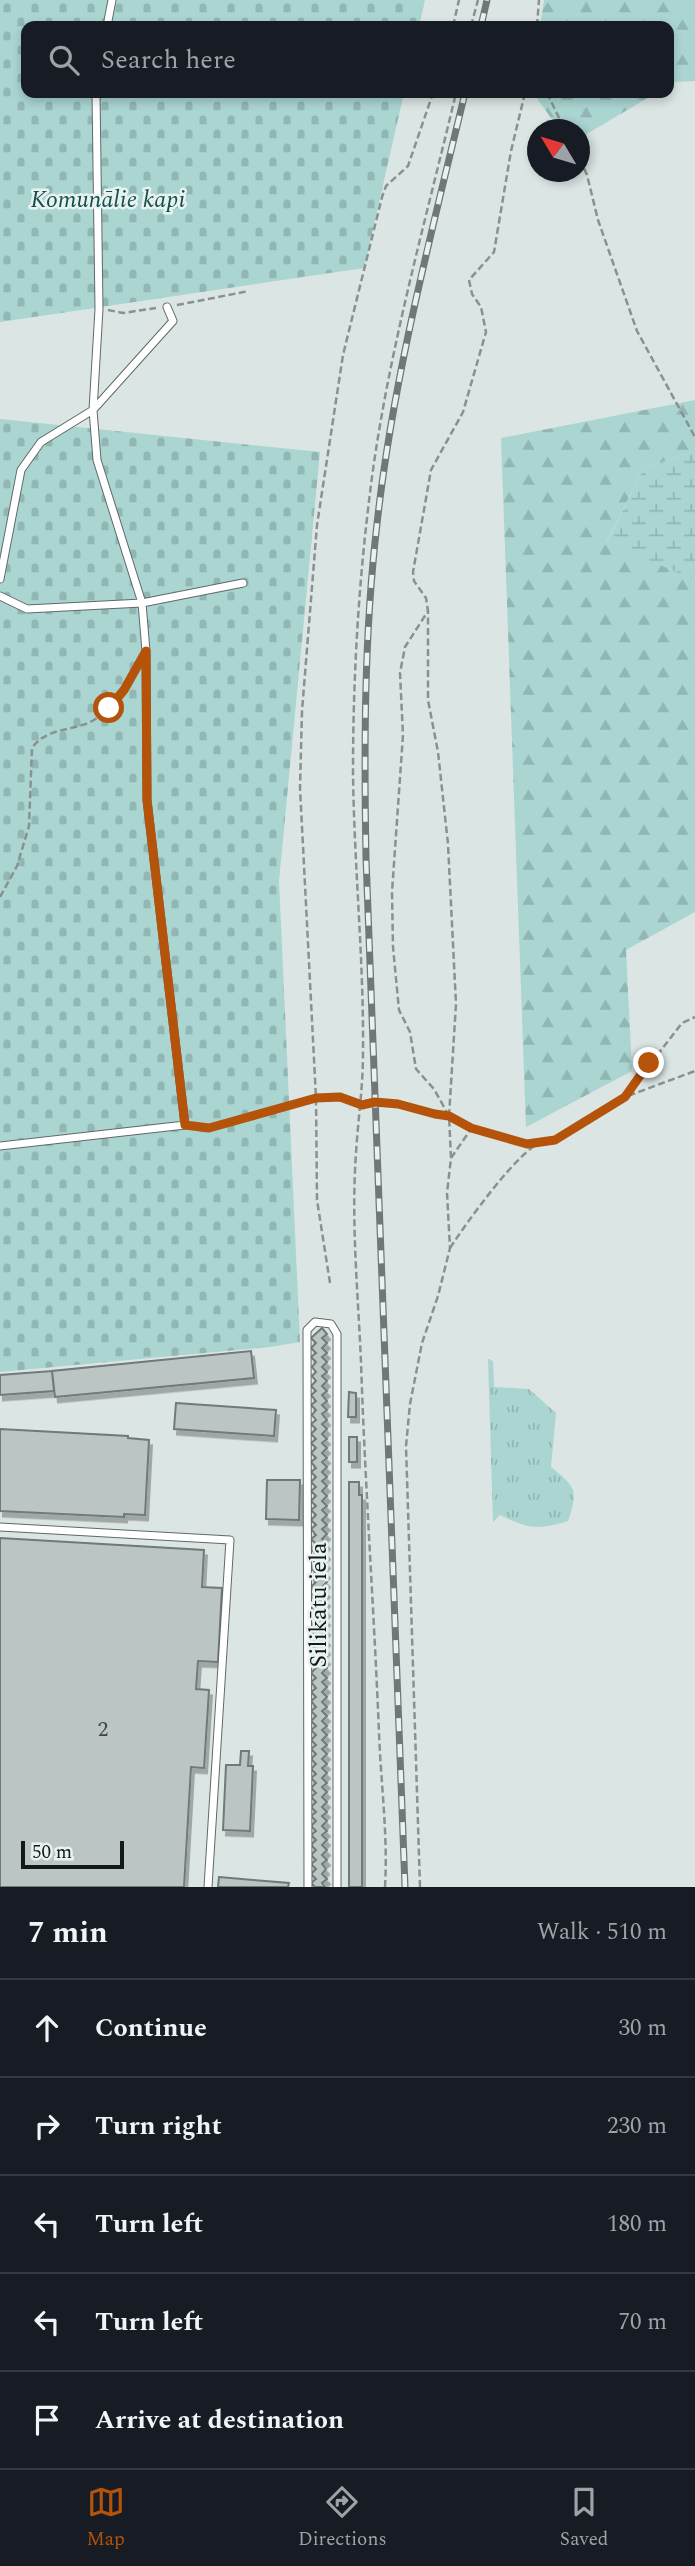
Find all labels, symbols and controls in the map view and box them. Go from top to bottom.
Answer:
search box [21,21,674,98]
text: Search here [101,40,236,80]
icon: search [45,41,83,79]
north arrow [527,119,590,182]
park label: Komunālie kapi [31,182,185,218]
route start [93,692,124,723]
route end [633,1047,664,1078]
street label: Silikātu iela [301,1542,337,1668]
house number: 2 [98,1714,108,1746]
scale bar [21,1838,124,1870]
text: 50 m [32,1838,72,1867]
text: 7 min [28,1910,108,1956]
text: Walk · 510 m [537,1915,667,1950]
text: Continue [95,2008,207,2048]
icon: ahead [28,2009,66,2047]
text: 30 m [618,2011,667,2046]
text: Turn right [95,2106,222,2146]
icon: right [28,2107,66,2145]
text: 230 m [607,2109,667,2144]
text: Turn left [95,2204,203,2244]
icon: left [28,2205,66,2243]
text: 180 m [607,2207,667,2242]
text: Turn left [95,2302,203,2342]
icon: left [28,2303,66,2341]
text: 70 m [618,2305,667,2340]
text: Arrive at destination [95,2400,344,2440]
icon: arrive [28,2401,66,2439]
tab: Map [87,2483,125,2554]
tab: Directions [298,2483,387,2554]
tab: Saved [560,2483,608,2554]

